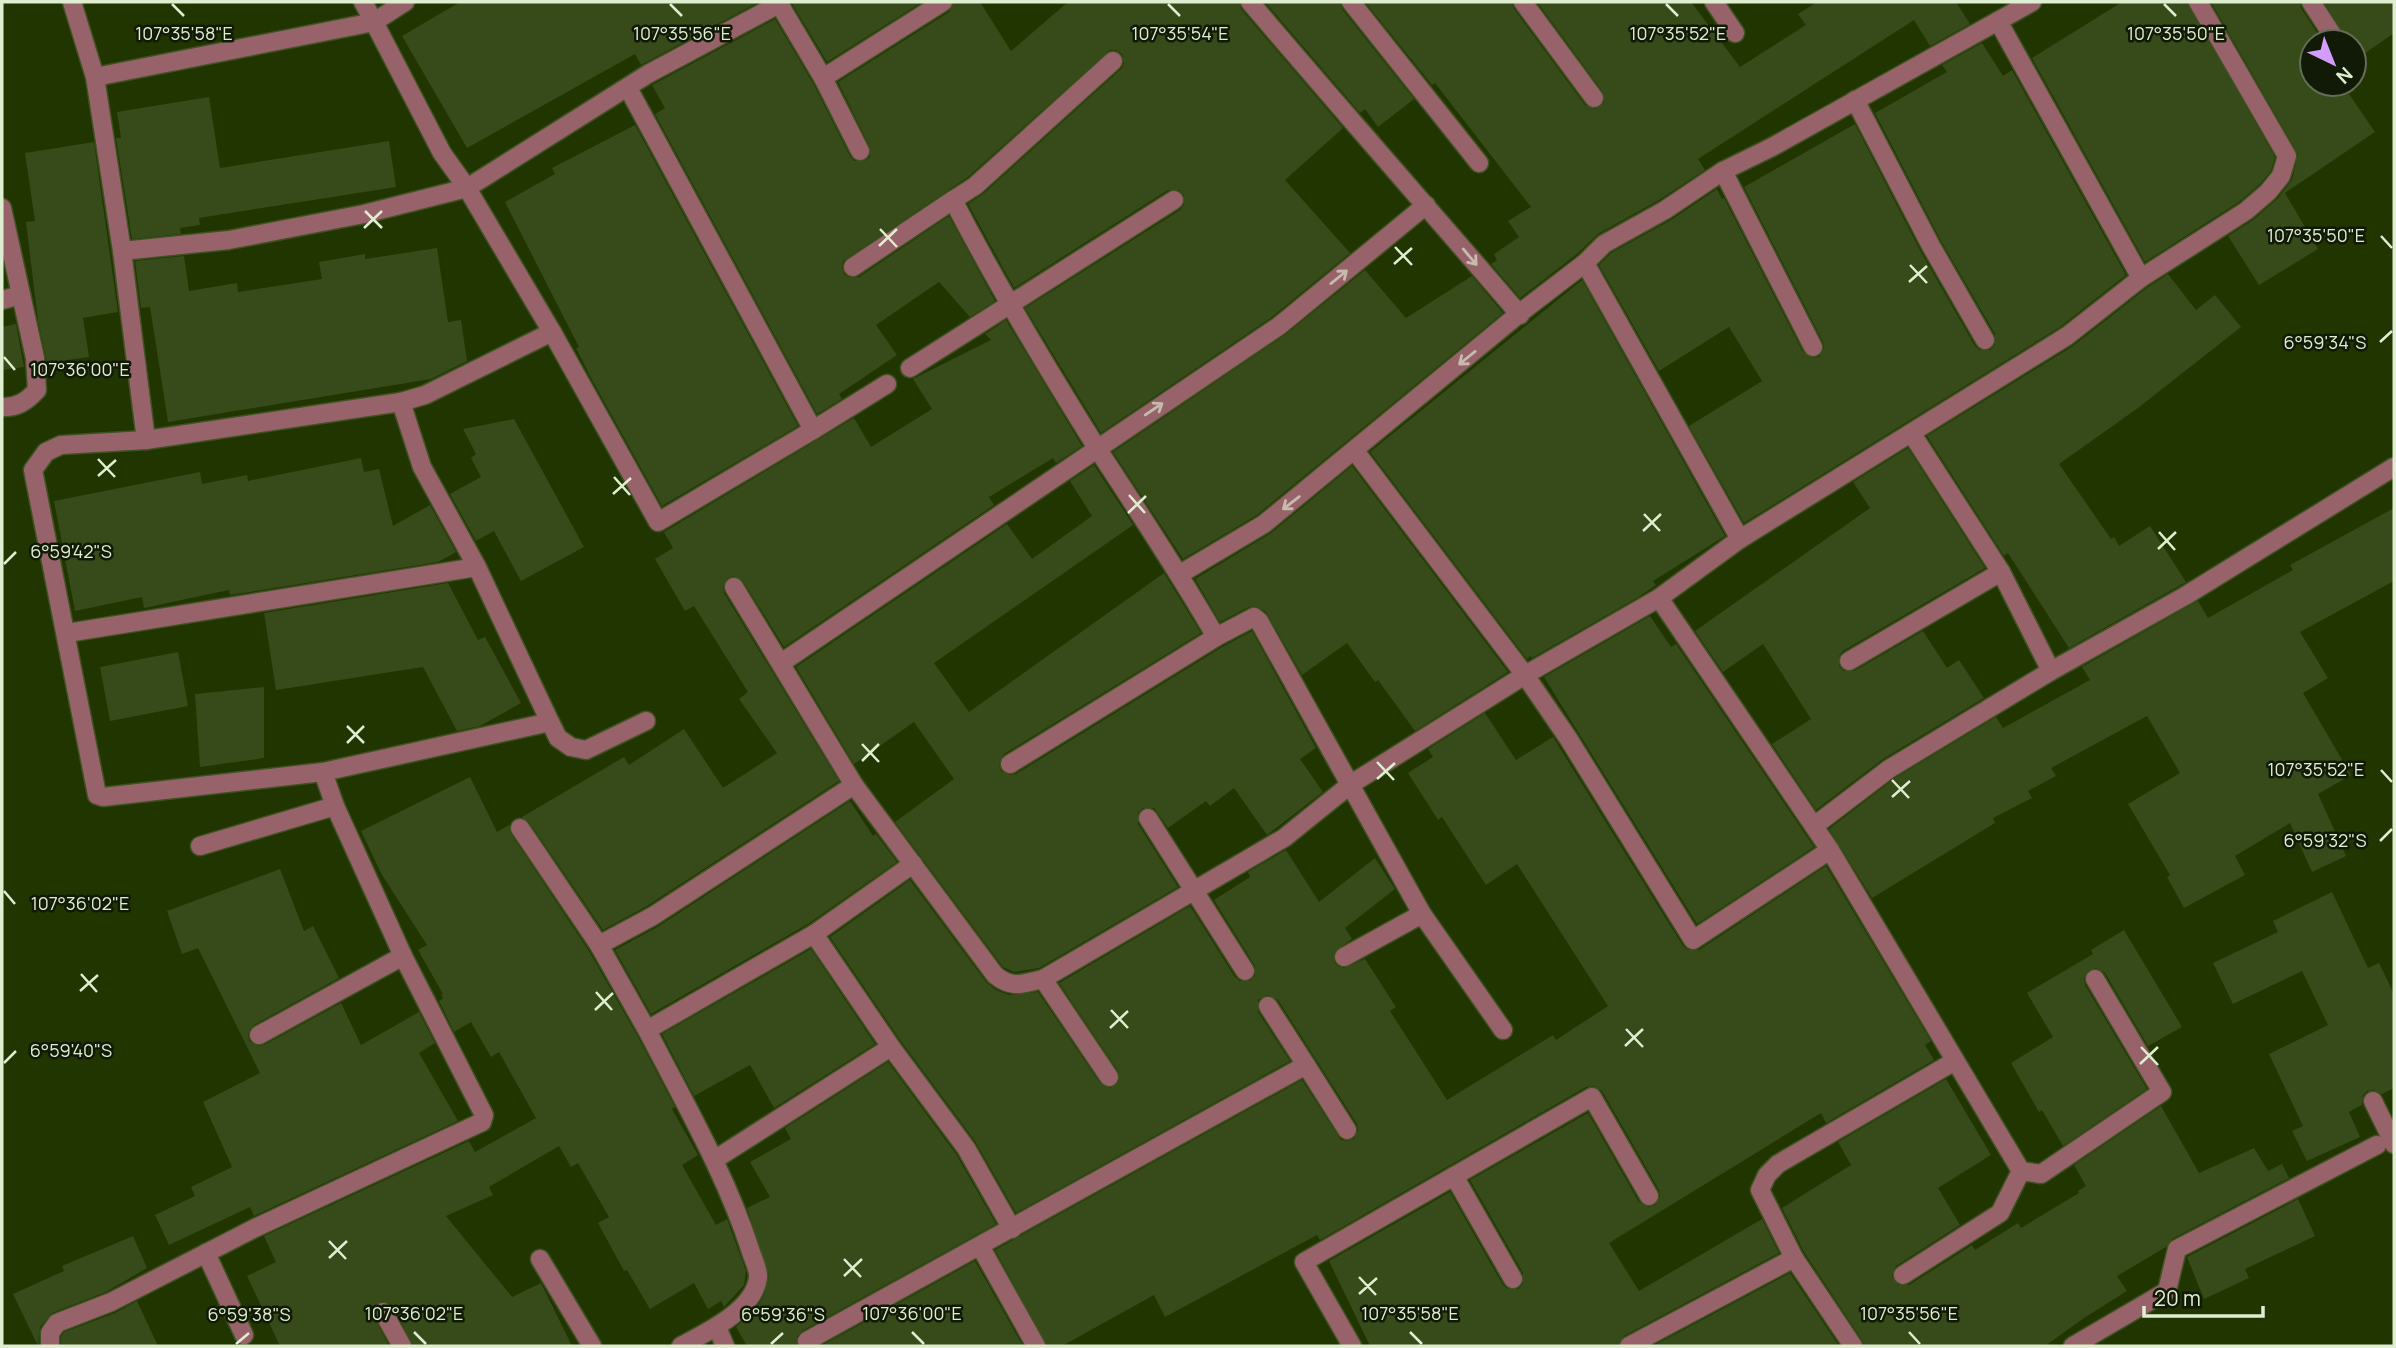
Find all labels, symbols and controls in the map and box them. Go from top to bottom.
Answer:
text: 107°35'58"E [135,21,233,45]
text: 107°35'56"E [633,21,731,45]
text: 107°35'54"E [1131,21,1229,45]
text: 107°35'52"E [1630,21,1726,45]
text: 107°35'50"E [2127,21,2225,45]
north arrow [2298,28,2368,98]
text: N [2331,61,2358,90]
text: 107°35'50"E [2267,223,2365,247]
one-way arrow [1462,248,1478,266]
one-way arrow [1329,269,1347,285]
text: 6°59'34"S [2284,330,2366,354]
one-way arrow [1459,351,1477,366]
text: 107°36'00"E [30,357,130,381]
one-way arrow [1144,402,1163,417]
one-way arrow [1283,495,1301,510]
text: 6°59'42"S [30,539,112,563]
text: 107°35'52"E [2268,757,2364,781]
text: 6°59'32"S [2283,828,2367,852]
text: 107°36'02"E [31,891,129,915]
text: 6°59'40"S [30,1038,112,1062]
scale bar [2144,1274,2263,1318]
text: 20 m [2154,1284,2201,1312]
text: 107°36'02"E [365,1301,463,1325]
text: 107°36'00"E [862,1301,962,1325]
text: 107°35'58"E [1361,1301,1459,1325]
text: 107°35'56"E [1860,1301,1958,1325]
text: 6°59'38"S [207,1302,291,1326]
text: 6°59'36"S [741,1302,825,1326]

